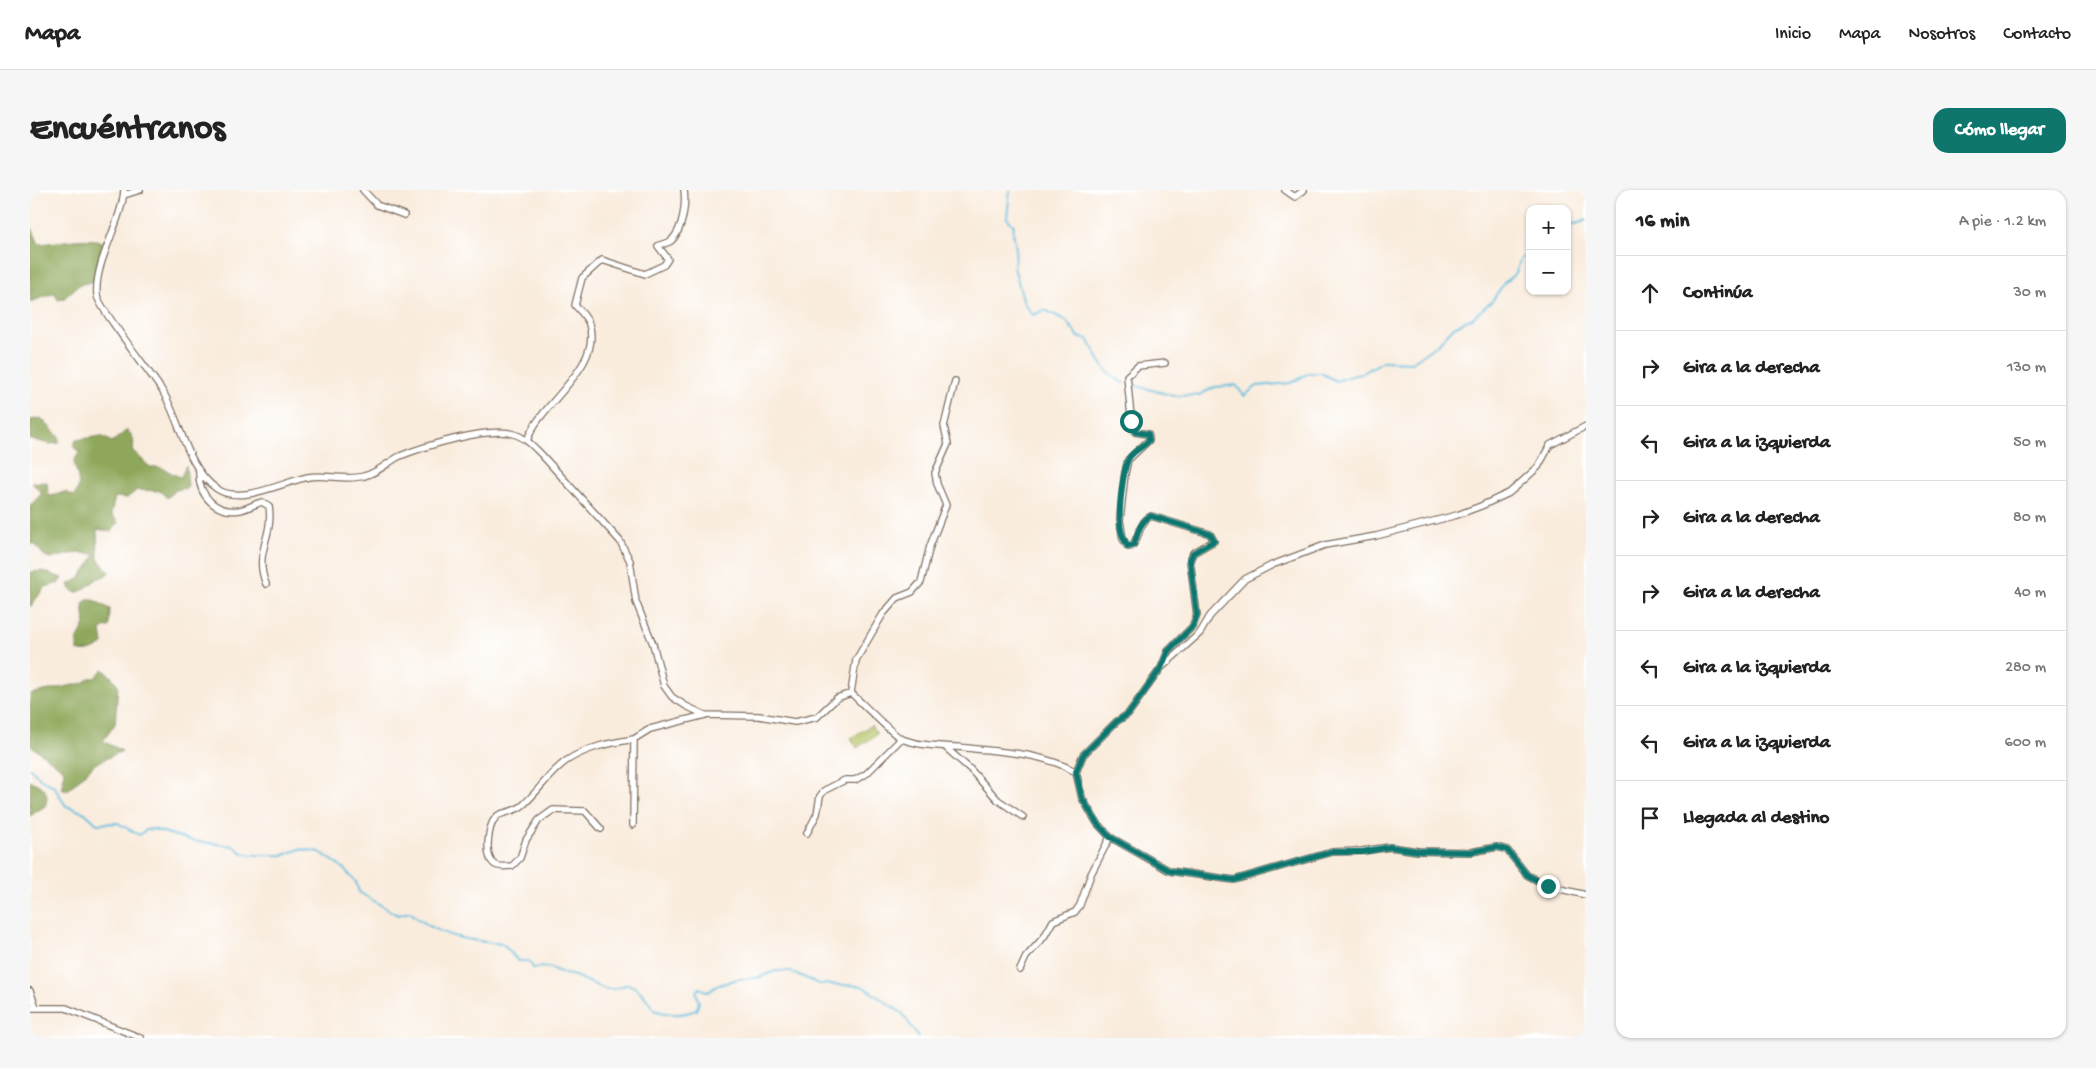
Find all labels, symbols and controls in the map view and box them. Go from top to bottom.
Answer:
text: Mapa [25,20,80,49]
text: Inicio [1775,24,1811,45]
text: Mapa [1839,24,1880,45]
text: Nosotros [1908,24,1975,45]
text: Contacto [2003,24,2071,45]
button: Cómo llegar [1933,108,2066,153]
text: Encuéntranos [30,110,225,151]
map controls [1526,205,1571,295]
button: + [1526,205,1571,250]
text: 16 min [1636,210,1690,235]
text: A pie · 1.2 km [1959,213,2046,232]
button: − [1526,250,1571,295]
icon: ahead [1636,279,1664,307]
text: Continúa [1683,282,1753,305]
text: 30 m [2013,284,2046,303]
icon: right [1636,354,1664,382]
text: Gira a la derecha [1683,357,1820,380]
text: 130 m [2007,359,2046,378]
route start [1120,410,1143,433]
icon: left [1636,429,1664,457]
text: Gira a la izquierda [1683,432,1830,455]
text: 50 m [2013,434,2046,453]
icon: right [1636,504,1664,532]
text: Gira a la derecha [1683,507,1820,530]
text: 80 m [2013,509,2046,528]
icon: right [1636,579,1664,607]
text: Gira a la derecha [1683,582,1820,605]
text: 40 m [2014,584,2046,603]
icon: left [1636,654,1664,682]
text: Gira a la izquierda [1683,657,1830,680]
text: 280 m [2005,659,2046,678]
icon: left [1636,729,1664,757]
text: Gira a la izquierda [1683,732,1830,755]
text: 600 m [2005,734,2046,753]
icon: arrive [1636,804,1664,832]
text: Llegada al destino [1683,807,1829,830]
route end [1537,875,1560,898]

